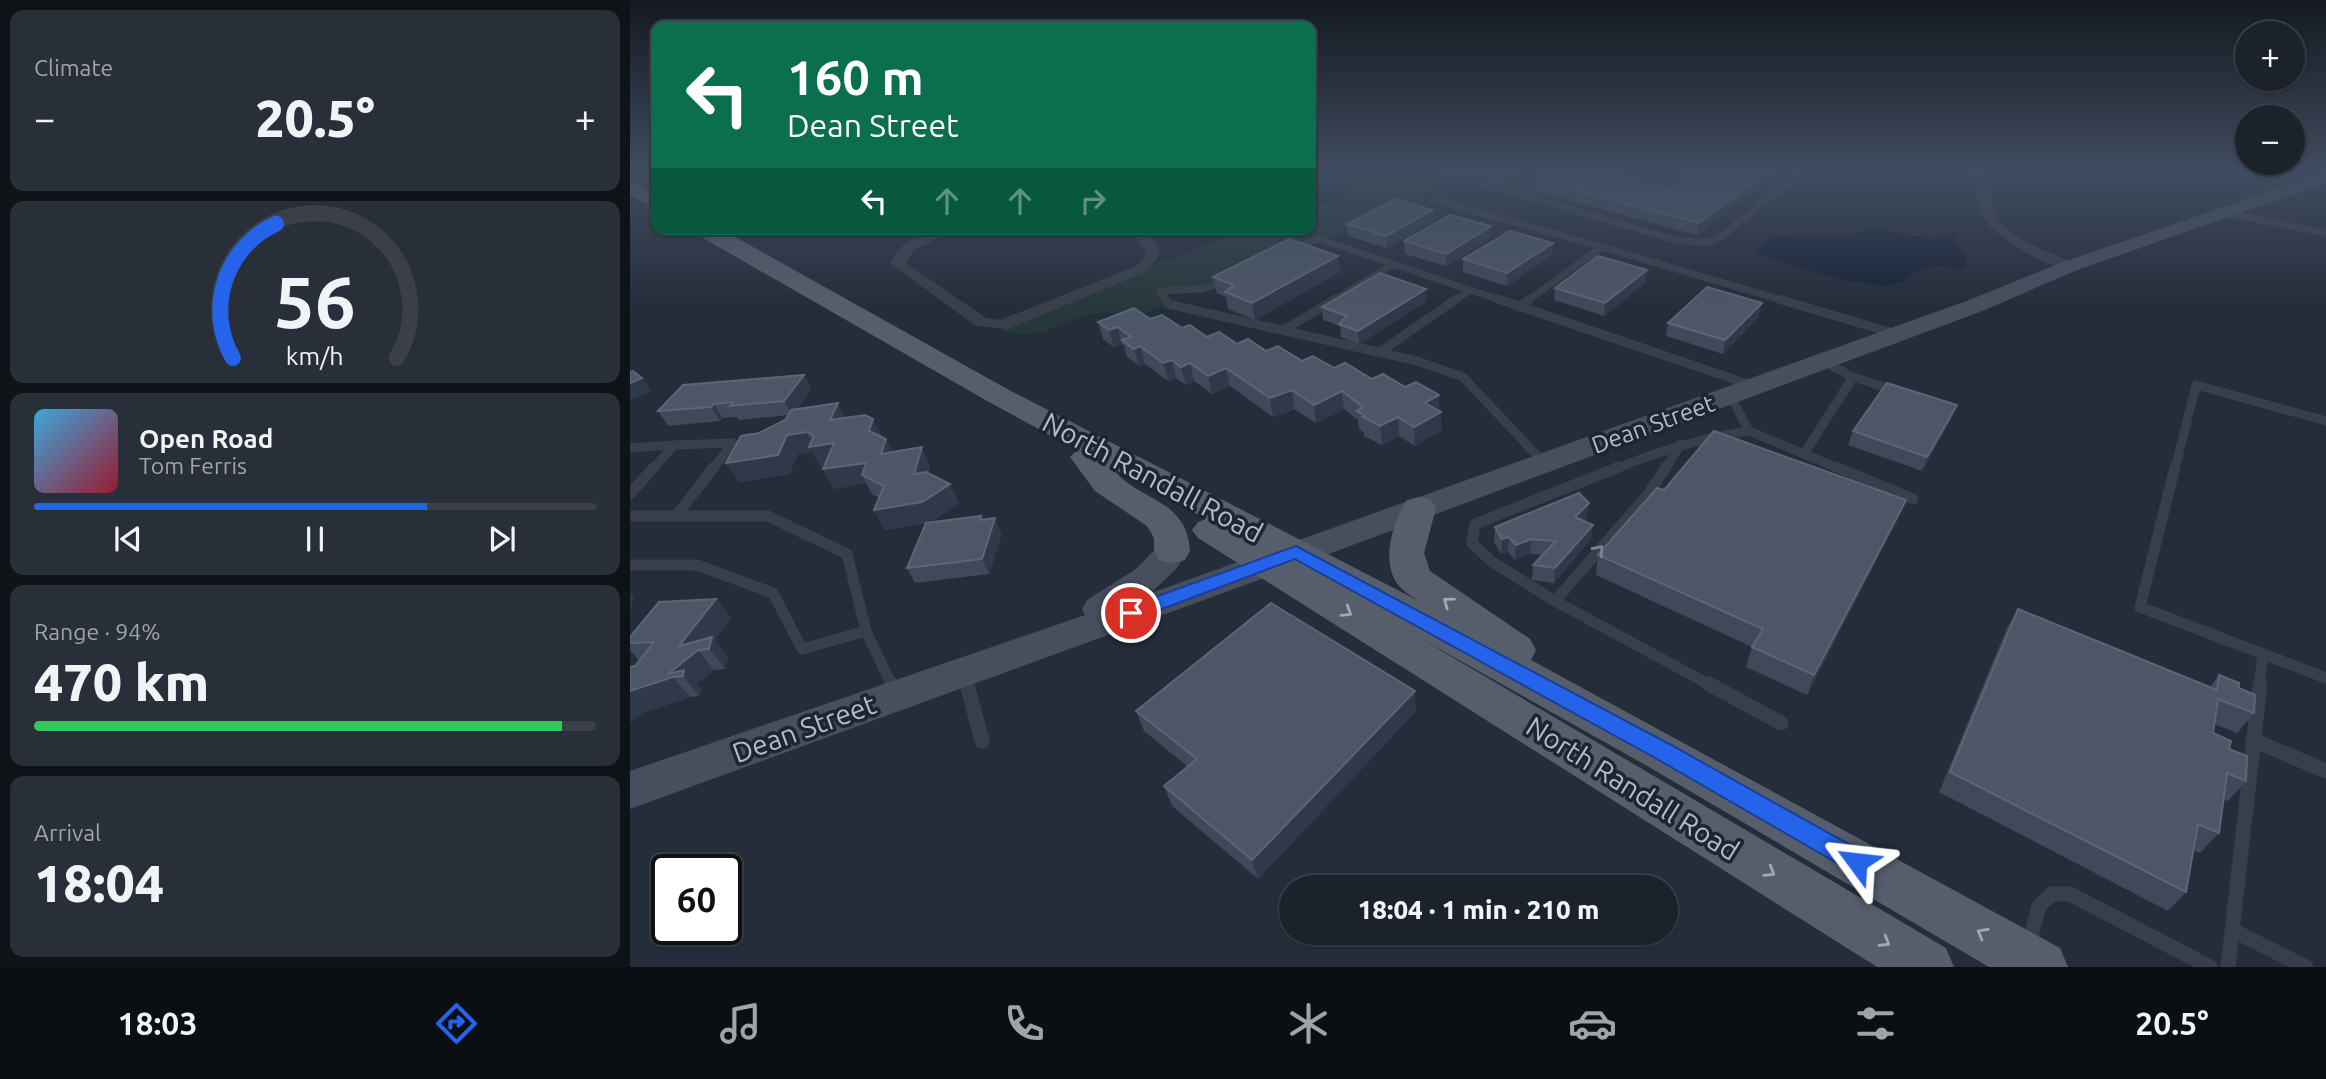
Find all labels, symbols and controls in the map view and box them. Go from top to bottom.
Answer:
map controls [2235,21,2305,175]
button: + [2235,21,2305,91]
icon: left [672,49,763,140]
text: 160 m [787,49,924,104]
text: Climate [34,55,113,80]
text: 20.5° [255,89,375,147]
text: − [34,97,55,139]
text: + [575,97,596,139]
button: − [2235,105,2305,175]
text: Dean Street [787,107,959,143]
icon: left [855,182,893,220]
icon: ahead [928,182,966,220]
icon: ahead [1001,182,1039,220]
icon: right [1074,182,1112,220]
text: 56 [274,261,356,343]
text: km/h [286,342,344,370]
street label: Dean Street [1588,389,1719,459]
street label: North Randall Road [1038,406,1268,548]
text: Open Road [139,424,273,453]
text: Tom Ferris [139,453,247,478]
icon: previous [109,520,147,558]
icon: pause [296,520,334,558]
icon: next [483,520,521,558]
one-way arrow [1591,545,1603,558]
pin [1101,583,1161,643]
icon: arrive [1112,594,1150,632]
one-way arrow [1443,598,1456,611]
one-way arrow [1339,604,1352,617]
text: Range · 94% [34,619,161,644]
text: 470 km [34,653,209,711]
street label: Dean Street [728,688,880,768]
street label: North Randall Road [1521,710,1745,866]
text: Arrival [34,820,101,845]
position arrow [1820,825,1894,899]
text: 18:04 [34,854,164,912]
speed limit sign: 60 [651,854,742,945]
one-way arrow [1763,864,1776,877]
text: 18:04 · 1 min · 210 m [1358,895,1599,924]
one-way arrow [1977,928,1989,941]
one-way arrow [1878,934,1891,947]
icon: directions [432,999,481,1048]
icon: music [716,999,765,1048]
icon: phone [1000,999,1049,1048]
icon: climate [1284,999,1333,1048]
icon: car [1568,999,1617,1048]
icon: filters [1851,999,1900,1048]
text: 18:03 [117,1005,197,1041]
text: 20.5° [2135,1005,2208,1041]

